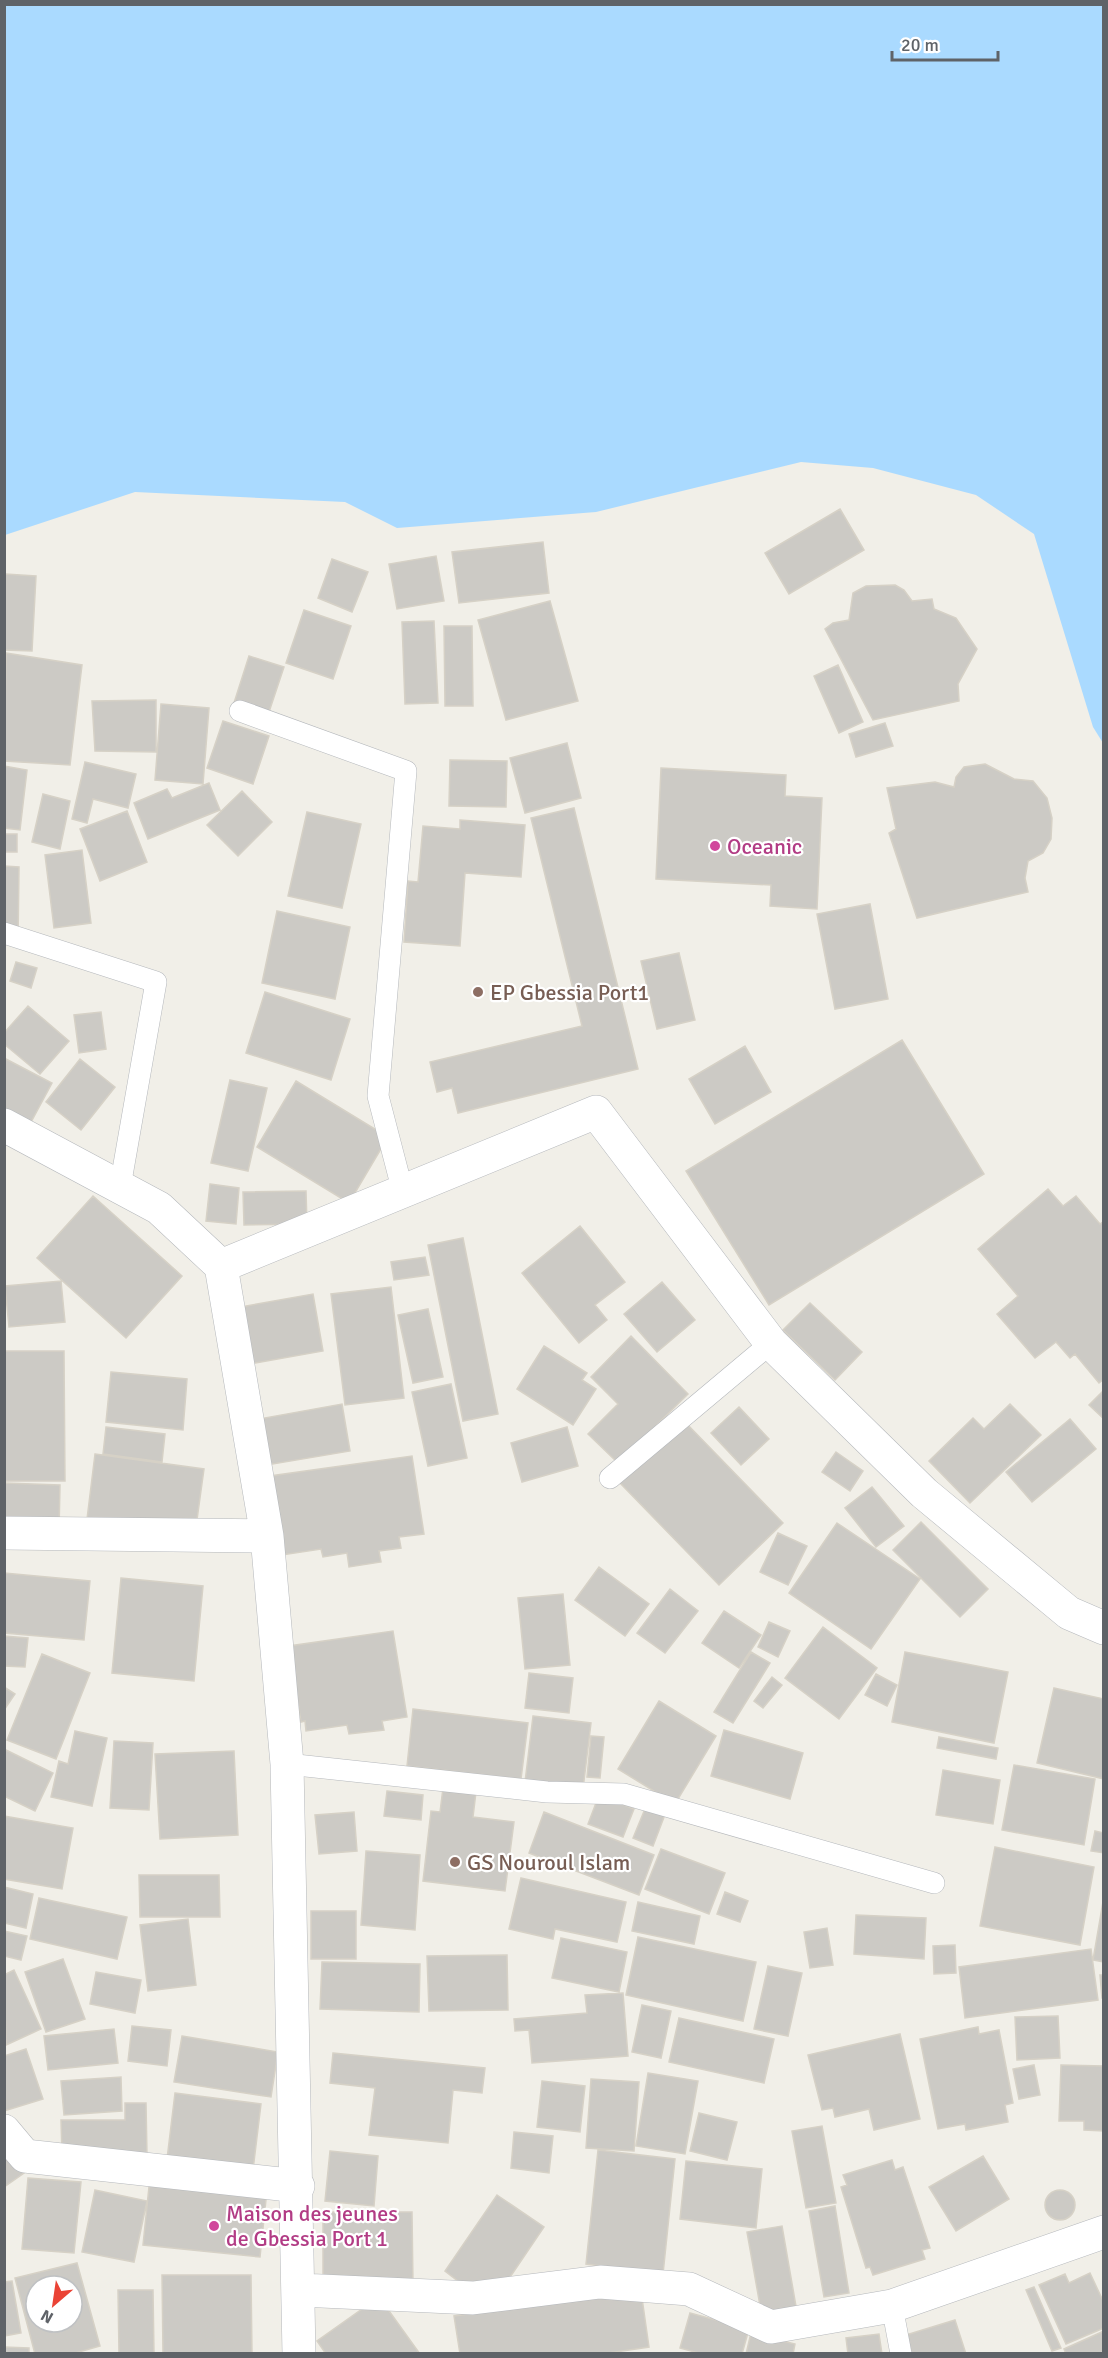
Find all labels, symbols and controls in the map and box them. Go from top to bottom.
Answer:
scale bar [892,24,998,62]
text: 20 m [901,34,939,56]
place label: Oceanic [727,833,802,860]
marker: Oceanic [708,839,722,853]
place label: EP Gbessia Port1 [490,979,649,1006]
marker: EP Gbessia Port1 [471,985,485,999]
place label: GS Nouroul Islam [467,1849,630,1876]
marker: GS Nouroul Islam [448,1855,462,1869]
place label: Maison des jeunes de Gbessia Port 1 [226,2200,398,2252]
marker: Maison des jeunes de Gbessia Port 1 [207,2219,221,2233]
north arrow [24,2274,84,2334]
text: N [37,2305,57,2328]

